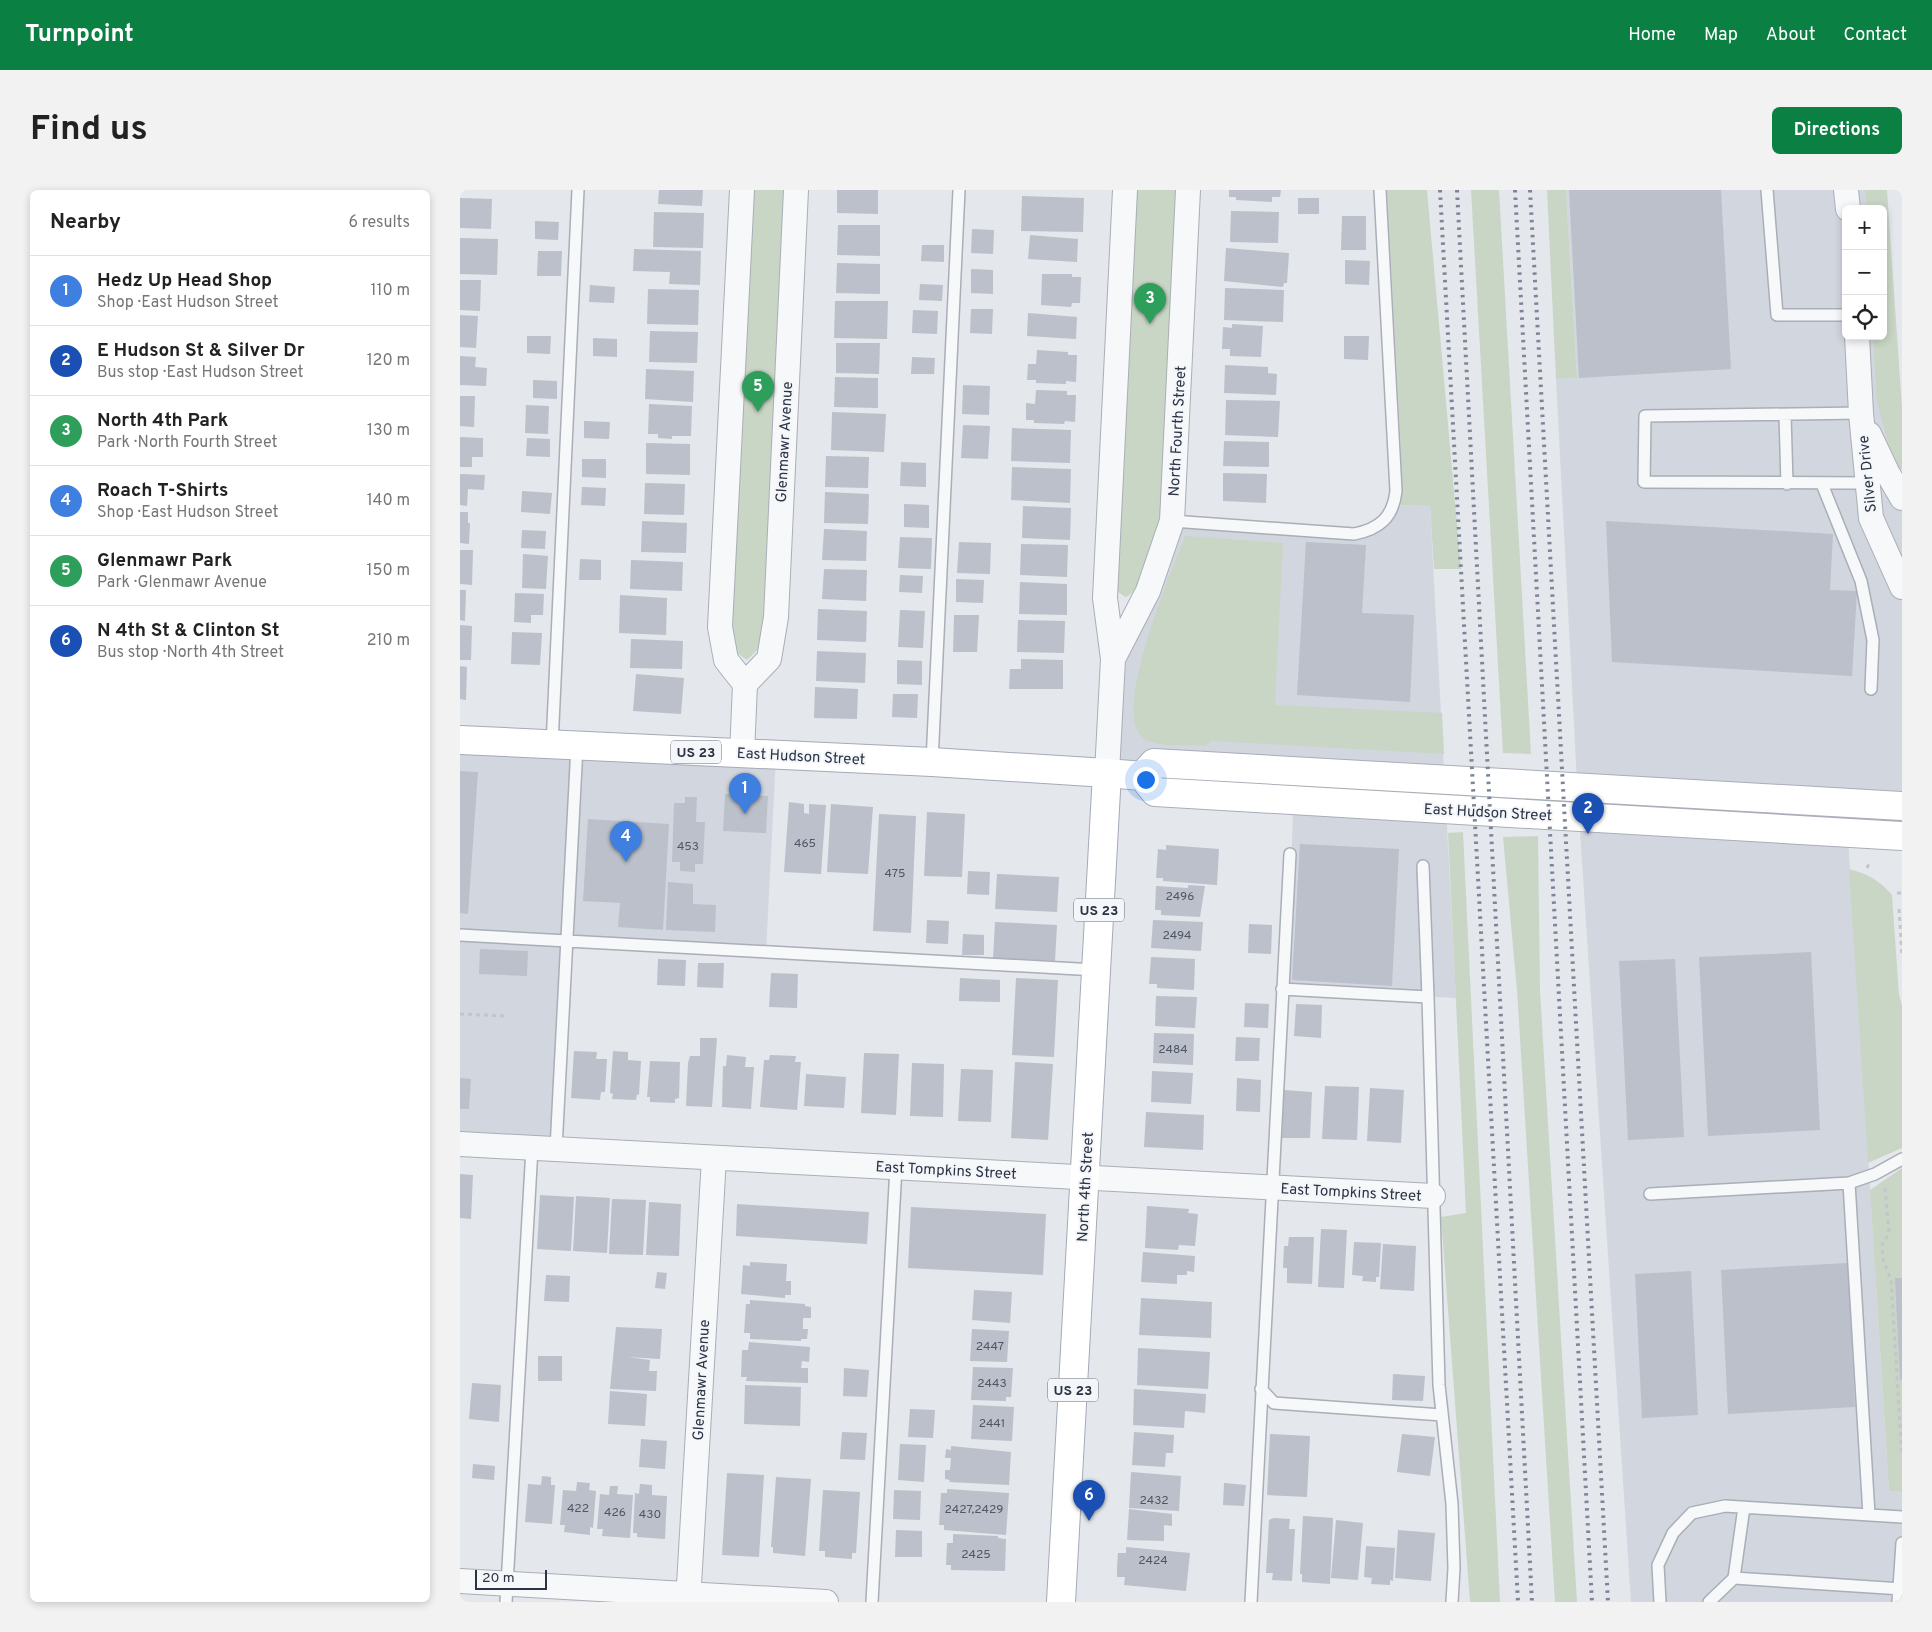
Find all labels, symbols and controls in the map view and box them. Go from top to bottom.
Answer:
text: Turnpoint [25,20,134,50]
text: Home [1628,24,1676,47]
text: Map [1704,24,1738,47]
text: About [1766,24,1815,47]
text: Contact [1843,24,1907,47]
button: Directions [1772,107,1902,154]
text: Find us [30,108,148,152]
map controls [1842,205,1887,340]
button: + [1842,205,1887,250]
text: Nearby [50,209,121,236]
text: 6 results [348,213,410,233]
button: − [1842,250,1887,295]
text: Hedz Up Head Shop [97,269,272,293]
text: 1 [63,281,69,301]
text: 110 m [370,281,410,301]
pin: 3 [1134,283,1166,324]
text: Shop · East Hudson Street [97,293,278,313]
button: locate [1842,295,1887,340]
text: E Hudson St & Silver Dr [97,339,305,363]
text: 2 [61,351,71,371]
text: 120 m [367,351,410,371]
text: Bus stop · East Hudson Street [97,363,304,383]
street label: North Fourth Street [1166,365,1191,497]
pin: 5 [742,371,774,412]
street label: Glenmawr Avenue [773,381,798,503]
text: North 4th Park [97,409,228,433]
text: 3 [61,421,71,441]
text: 130 m [367,421,410,441]
text: Park · North Fourth Street [97,433,277,453]
street label: Silver Drive [1855,434,1882,513]
text: Roach T-Shirts [97,479,228,503]
text: 4 [61,491,71,511]
text: 140 m [367,491,410,511]
text: Shop · East Hudson Street [97,503,278,523]
text: Glenmawr Park [97,549,232,573]
text: 5 [61,561,71,581]
text: 150 m [367,561,410,581]
text: Park · Glenmawr Avenue [97,573,267,593]
text: N 4th St & Clinton St [97,619,279,643]
text: 6 [61,631,71,651]
text: 210 m [367,631,410,651]
text: Bus stop · North 4th Street [97,643,284,663]
road number: US 23 [671,740,721,764]
street label: East Hudson Street [736,745,866,770]
your location [1133,767,1159,793]
pin: 1 [729,773,761,814]
pin: 2 [1572,793,1604,834]
street label: East Hudson Street [1423,801,1553,826]
pin: 4 [610,821,642,862]
house number: 465 [794,836,816,852]
house number: 453 [677,839,699,855]
house number: 475 [884,866,906,882]
house number: 2496 [1166,889,1194,905]
road number: US 23 [1074,898,1124,922]
house number: 2494 [1162,928,1192,944]
house number: 2484 [1158,1042,1188,1058]
street label: North 4th Street [1074,1132,1099,1243]
street label: East Tompkins Street [875,1158,1017,1185]
street label: East Tompkins Street [1280,1180,1422,1207]
street label: Glenmawr Avenue [690,1319,715,1441]
house number: 2447 [976,1339,1004,1355]
house number: 2443 [977,1376,1007,1392]
road number: US 23 [1048,1378,1098,1402]
house number: 2441 [979,1416,1005,1432]
pin: 6 [1073,1480,1105,1521]
house number: 2432 [1139,1493,1169,1509]
house number: 422 [567,1501,589,1517]
house number: 2427,2429 [945,1502,1003,1518]
house number: 426 [604,1505,626,1521]
house number: 430 [639,1507,661,1523]
house number: 2425 [961,1547,991,1563]
house number: 2424 [1138,1553,1168,1569]
scale bar [475,1567,548,1590]
text: 20 m [482,1570,515,1587]

